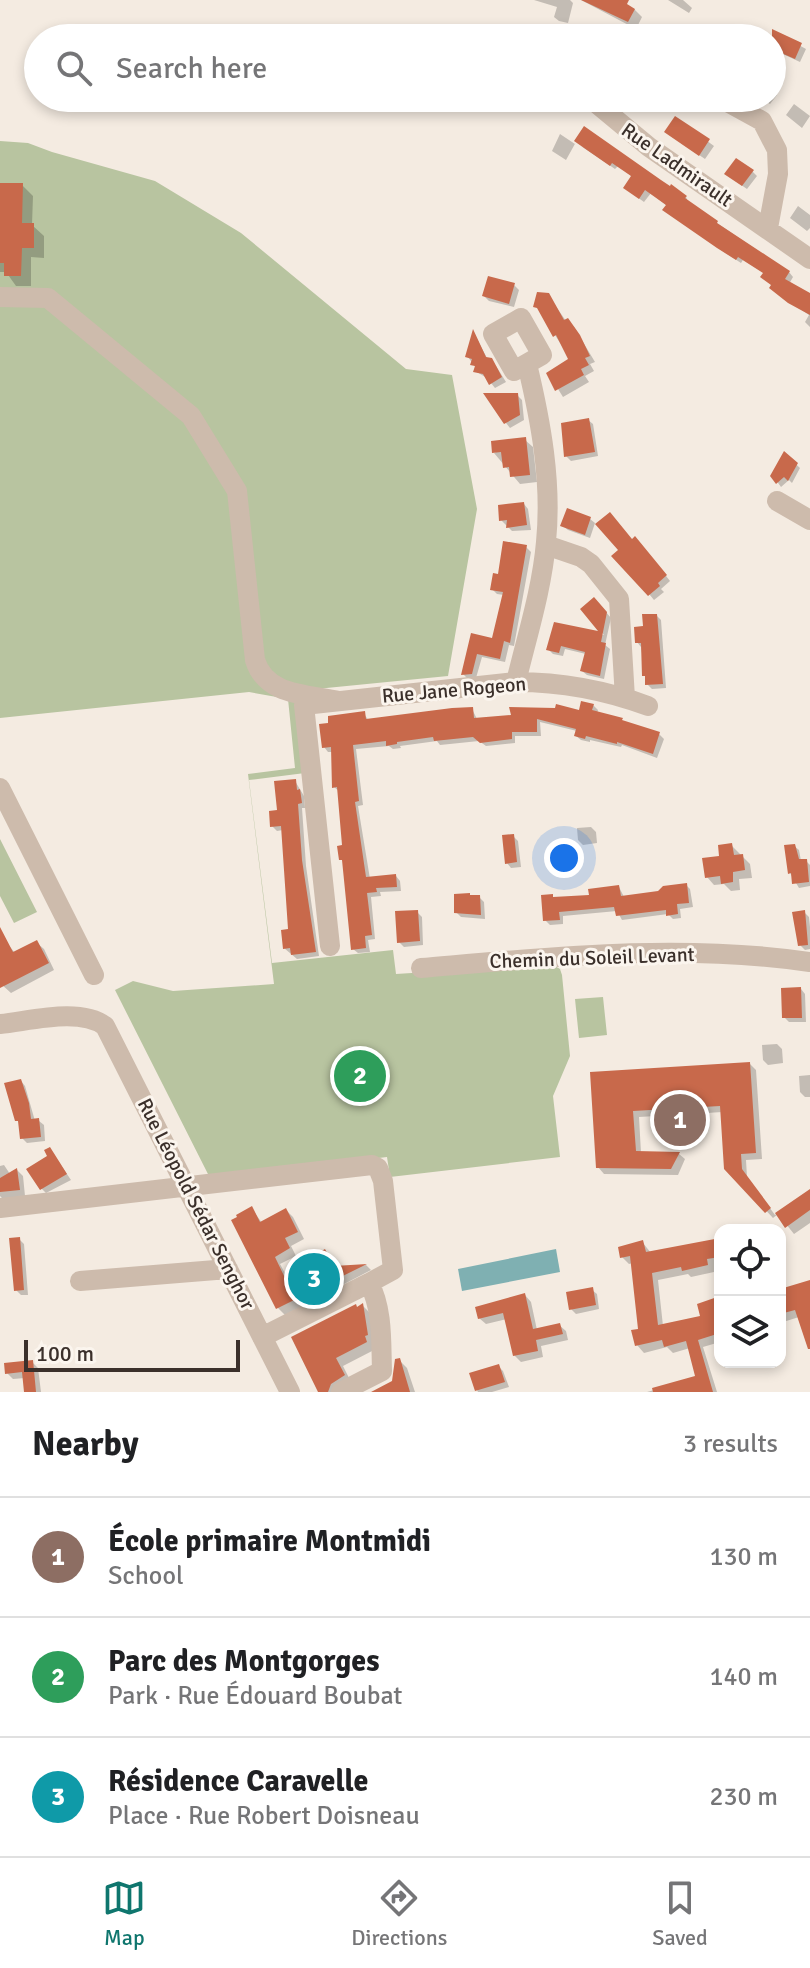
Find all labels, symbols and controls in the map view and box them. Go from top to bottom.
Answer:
search box [24,24,786,112]
icon: search [52,46,96,90]
text: Search here [116,50,267,87]
street label: Rue Ladmirault [617,117,737,213]
street label: Rue Jane Rogeon [381,671,527,709]
your location [544,838,584,878]
street label: Chemin du Soleil Levant [489,942,695,974]
pin: 2 [334,1046,386,1106]
pin: 1 [654,1090,706,1150]
street label: Rue Léopold Sédar Senghor [132,1094,261,1314]
map controls [714,1224,786,1368]
button: locate [714,1224,786,1296]
pin: 3 [288,1249,340,1309]
button: layers [714,1296,786,1368]
scale bar [24,1336,240,1372]
text: 100 m [36,1340,94,1367]
text: Nearby [32,1423,139,1465]
text: 3 results [683,1428,778,1460]
text: École primaire Montmidi [108,1523,431,1560]
text: 1 [51,1541,65,1573]
text: 130 m [709,1541,778,1573]
text: School [108,1560,184,1592]
text: Parc des Montgorges [108,1643,379,1680]
text: 2 [51,1661,65,1693]
text: 140 m [709,1661,778,1693]
text: Park · Rue Édouard Boubat [108,1680,402,1712]
text: Résidence Caravelle [108,1763,368,1800]
text: 3 [51,1781,65,1813]
text: 230 m [709,1781,778,1813]
text: Place · Rue Robert Doisneau [108,1800,420,1832]
tab: Map [102,1876,146,1951]
tab: Directions [351,1876,447,1951]
tab: Saved [652,1876,708,1951]

